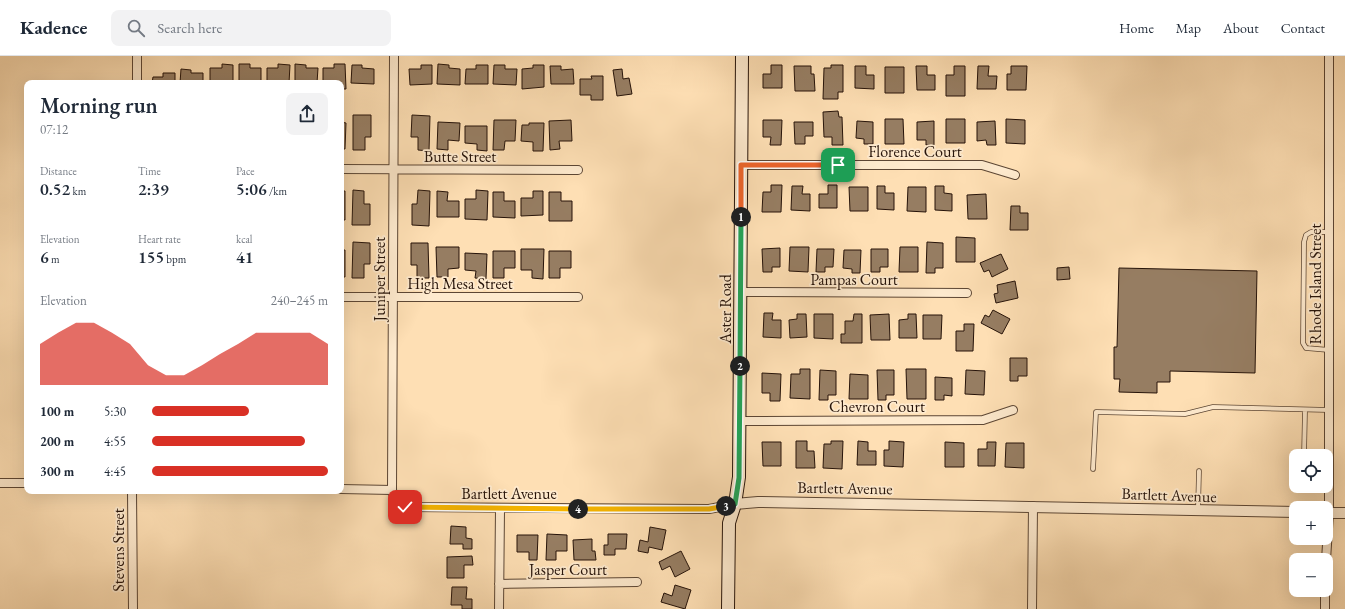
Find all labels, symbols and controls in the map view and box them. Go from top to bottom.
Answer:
search box [111,10,391,46]
text: Kadence [20,15,87,40]
icon: search [125,17,147,39]
text: Search here [157,18,222,37]
text: Home [1119,19,1154,37]
text: Map [1176,19,1201,37]
text: About [1223,19,1259,37]
text: Contact [1281,19,1325,37]
text: Morning run [40,91,158,120]
button: share [286,93,328,135]
text: 07:12 [40,121,68,138]
street label: Florence Court [868,141,962,162]
street label: Butte Street [424,146,496,167]
pin [821,148,855,182]
icon: arrive [827,154,849,176]
text: Distance [40,164,77,178]
text: Time [138,164,161,178]
text: Pace [236,164,254,178]
text: 0.52 [40,178,70,200]
text: 2:39 [138,178,169,200]
text: 5:06 [236,178,267,200]
text: km [70,184,86,198]
text: /km [267,184,287,198]
pin: 1 [731,207,751,227]
text: 1 [738,210,744,224]
street label: Rhode Island Street [1305,224,1326,344]
text: Elevation [40,232,80,246]
text: Heart rate [138,232,181,246]
text: kcal [236,232,253,246]
street label: Juniper Street [369,237,390,323]
text: 6 [40,246,49,268]
text: 155 [138,246,164,268]
text: 41 [236,246,253,268]
text: m [49,252,60,266]
text: bpm [164,252,186,266]
street label: Pampas Court [810,269,898,290]
street label: High Mesa Street [407,273,513,294]
street label: Aster Road [715,273,736,345]
text: Elevation [40,292,87,309]
text: 240–245 m [271,292,328,309]
pin: 2 [730,356,750,376]
text: 2 [737,359,743,373]
street label: Chevron Court [829,396,925,417]
text: 100 m [40,403,74,420]
text: 5:30 [104,403,126,420]
text: 200 m [40,433,74,450]
text: 4:55 [104,433,126,450]
map controls [1289,449,1333,597]
button: locate [1289,449,1333,493]
text: 300 m [40,463,74,480]
text: 4:45 [104,463,126,480]
street label: Bartlett Avenue [797,477,893,499]
street label: Bartlett Avenue [461,483,557,504]
street label: Bartlett Avenue [1121,483,1217,507]
pin [388,490,422,524]
icon: check [394,496,416,518]
pin: 3 [716,496,736,516]
pin: 4 [568,499,588,519]
text: 3 [723,499,729,513]
button: + [1289,501,1333,545]
text: 4 [575,502,581,516]
street label: Stevens Street [108,508,129,592]
button: − [1289,553,1333,597]
street label: Jasper Court [527,559,607,580]

